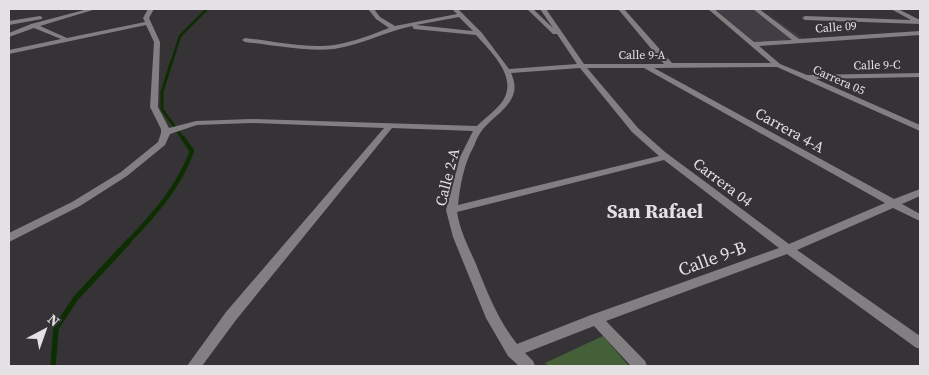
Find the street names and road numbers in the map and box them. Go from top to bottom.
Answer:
street label: Calle 09 [815,18,857,36]
street label: Calle 9-A [618,47,666,63]
street label: Calle 9-C [853,57,901,73]
street label: Carrera 05 [810,61,868,99]
street label: Carrera 4-A [752,102,828,158]
street label: Calle 2-A [430,146,464,208]
street label: Carrera 04 [689,153,757,212]
street label: Calle 9-B [675,234,749,282]

